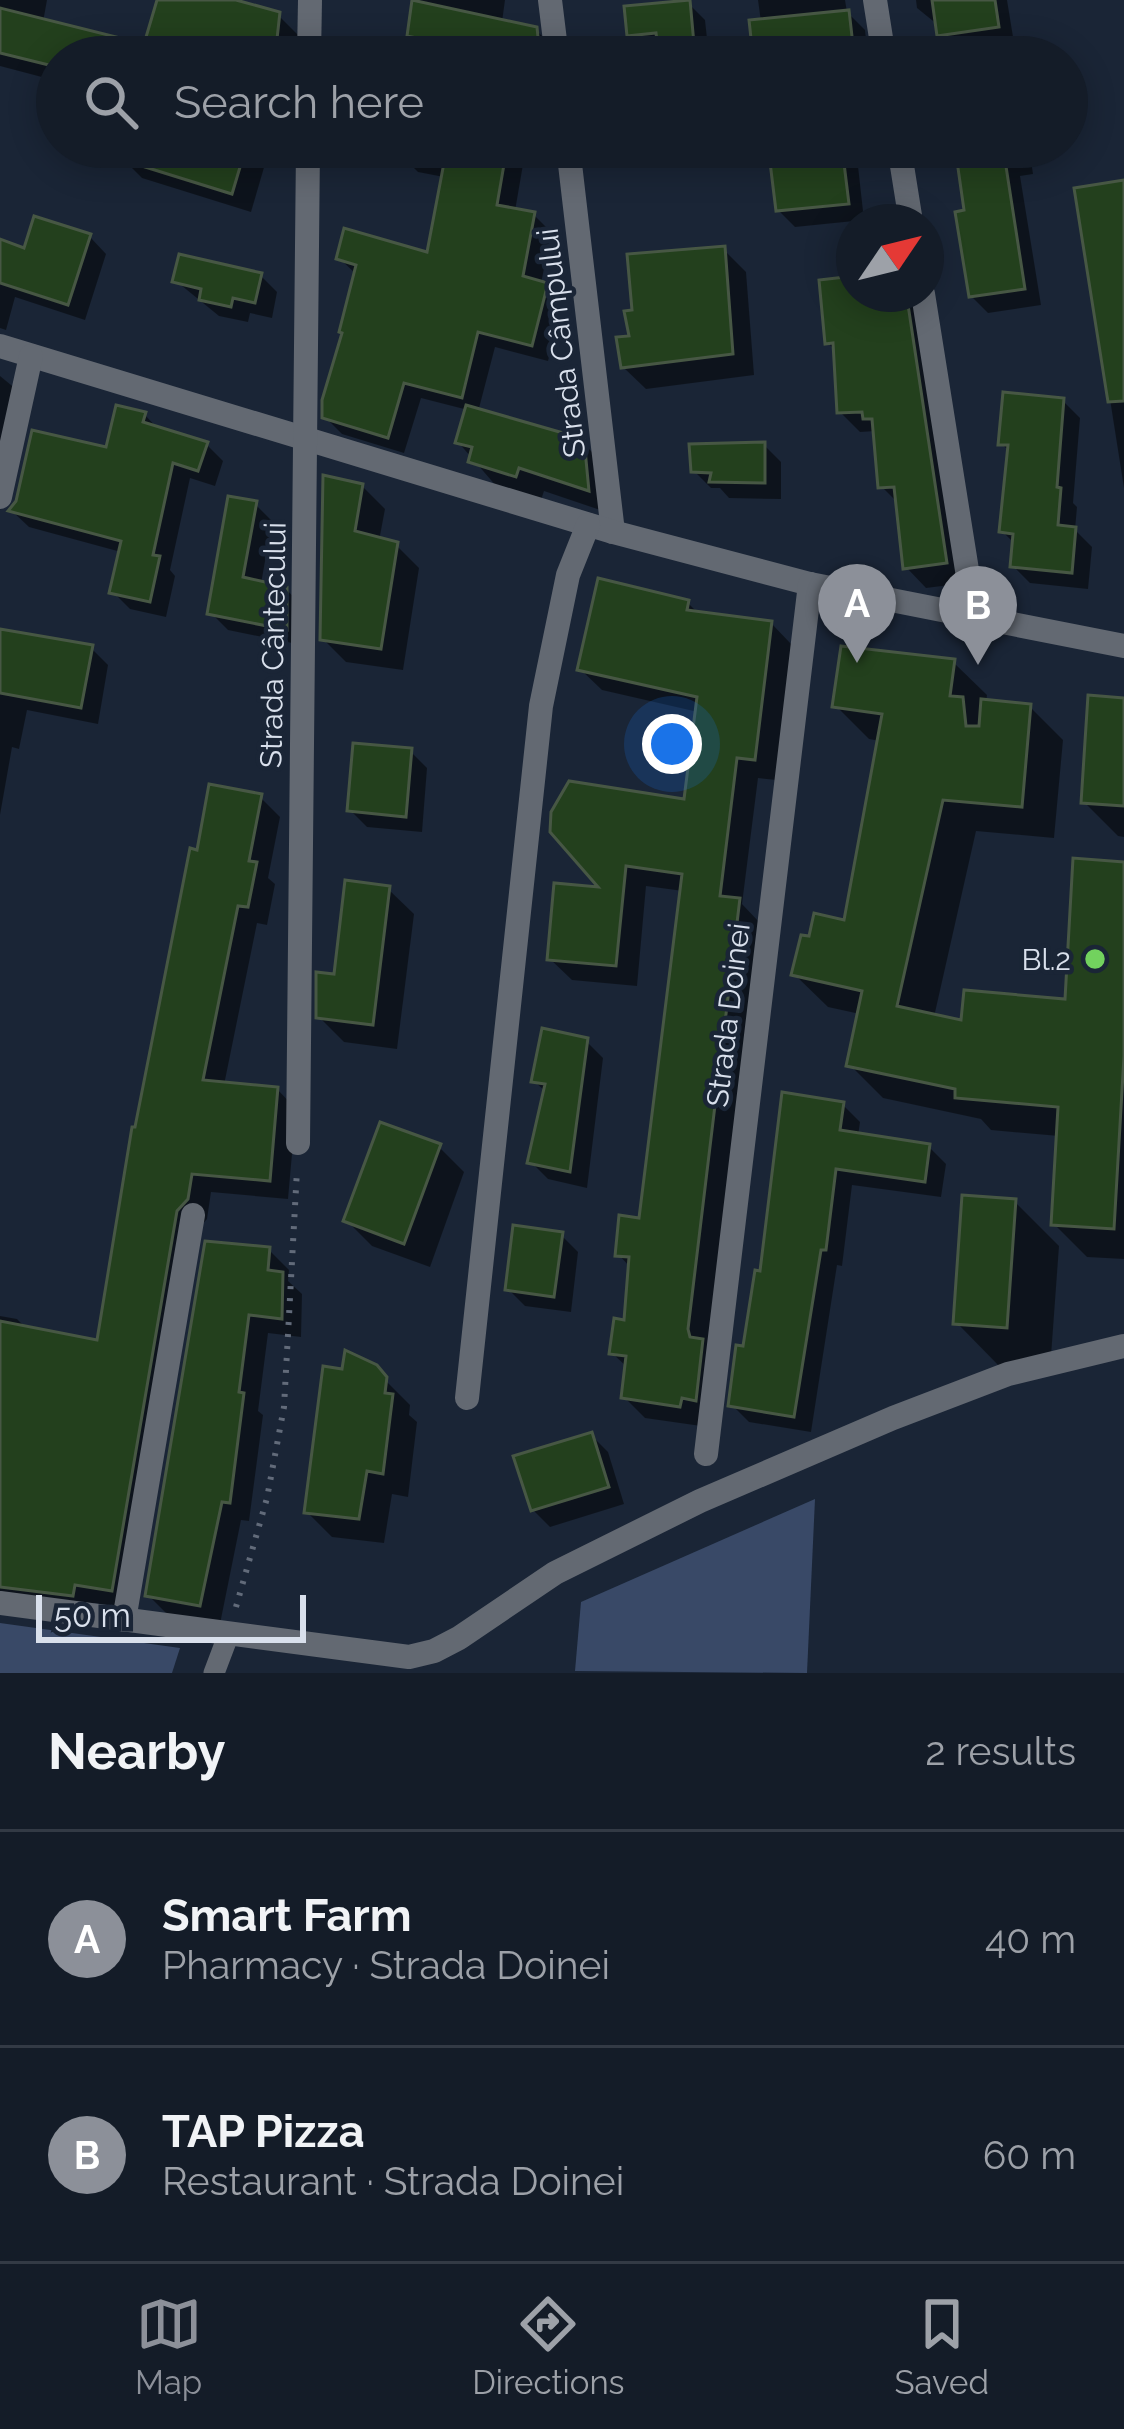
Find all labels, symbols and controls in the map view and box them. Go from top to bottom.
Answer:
search box [36,36,1088,168]
icon: search [78,69,144,135]
text: Search here [174,76,424,129]
north arrow [836,204,944,312]
street label: Strada Câmpului [530,226,592,460]
street label: Strada Cântecului [253,522,293,768]
pin: A [818,564,896,663]
pin: B [939,566,1017,665]
your location [642,714,702,774]
street label: Strada Doinei [699,921,757,1109]
place label: Bl.2 [1022,942,1071,977]
marker: Bl.2 [1082,946,1108,972]
scale bar [36,1589,306,1642]
text: 50 m [54,1596,131,1635]
text: Nearby [48,1721,225,1781]
text: 2 results [925,1728,1076,1774]
text: Smart Farm [162,1889,412,1942]
text: A [74,1916,100,1962]
text: 40 m [985,1916,1076,1962]
text: Pharmacy · Strada Doinei [162,1942,610,1988]
text: TAP Pizza [162,2105,364,2158]
text: B [74,2132,100,2178]
text: 60 m [983,2132,1076,2178]
text: Restaurant · Strada Doinei [162,2158,624,2204]
tab: Map [135,2291,202,2402]
tab: Directions [472,2291,625,2402]
tab: Saved [895,2291,989,2402]

